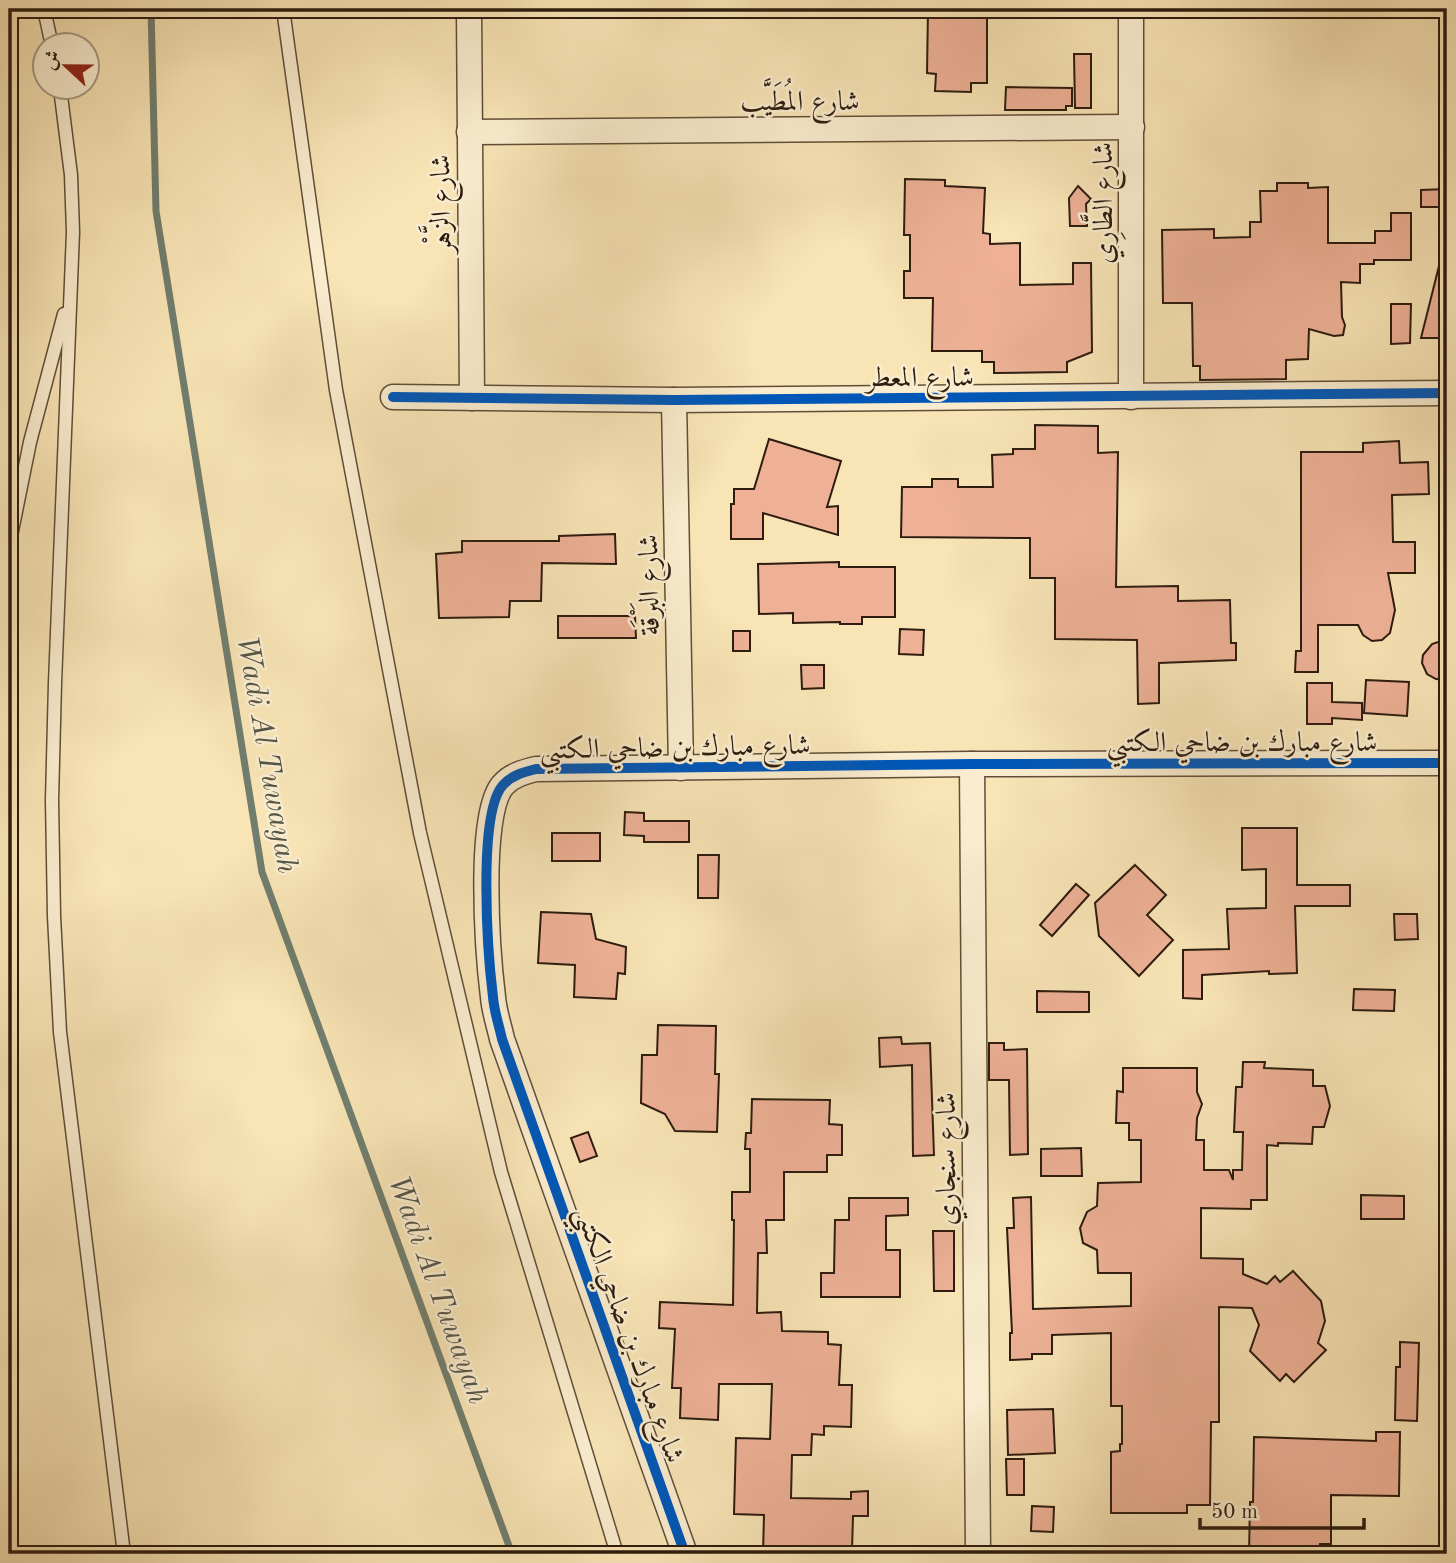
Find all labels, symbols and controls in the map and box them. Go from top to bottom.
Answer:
north arrow [32,32,102,102]
text: ش [40,48,65,73]
street label: شارع المُطَيَّب [740,77,860,124]
street label: شارع الطَّارِي [1079,142,1126,264]
street label: شارع الزَّهْر [416,154,465,257]
street label: شارع المعطر [863,365,974,400]
street label: شارع البَرْقَة [627,534,673,636]
water label: Wadi Al Tuwayah [230,633,302,876]
street label: شارع مبارك بن ضاحي الكتبي [1107,728,1377,768]
street label: شارع مبارك بن ضاحي الكتبي [539,731,811,775]
street label: شارع سنجاري [934,1092,969,1226]
water label: Wadi Al Tuwayah [382,1171,493,1408]
street label: شارع مبارك بن ضاحي الكتبي [559,1202,690,1471]
scale bar [1200,1486,1365,1530]
text: 50 m [1211,1502,1258,1523]

